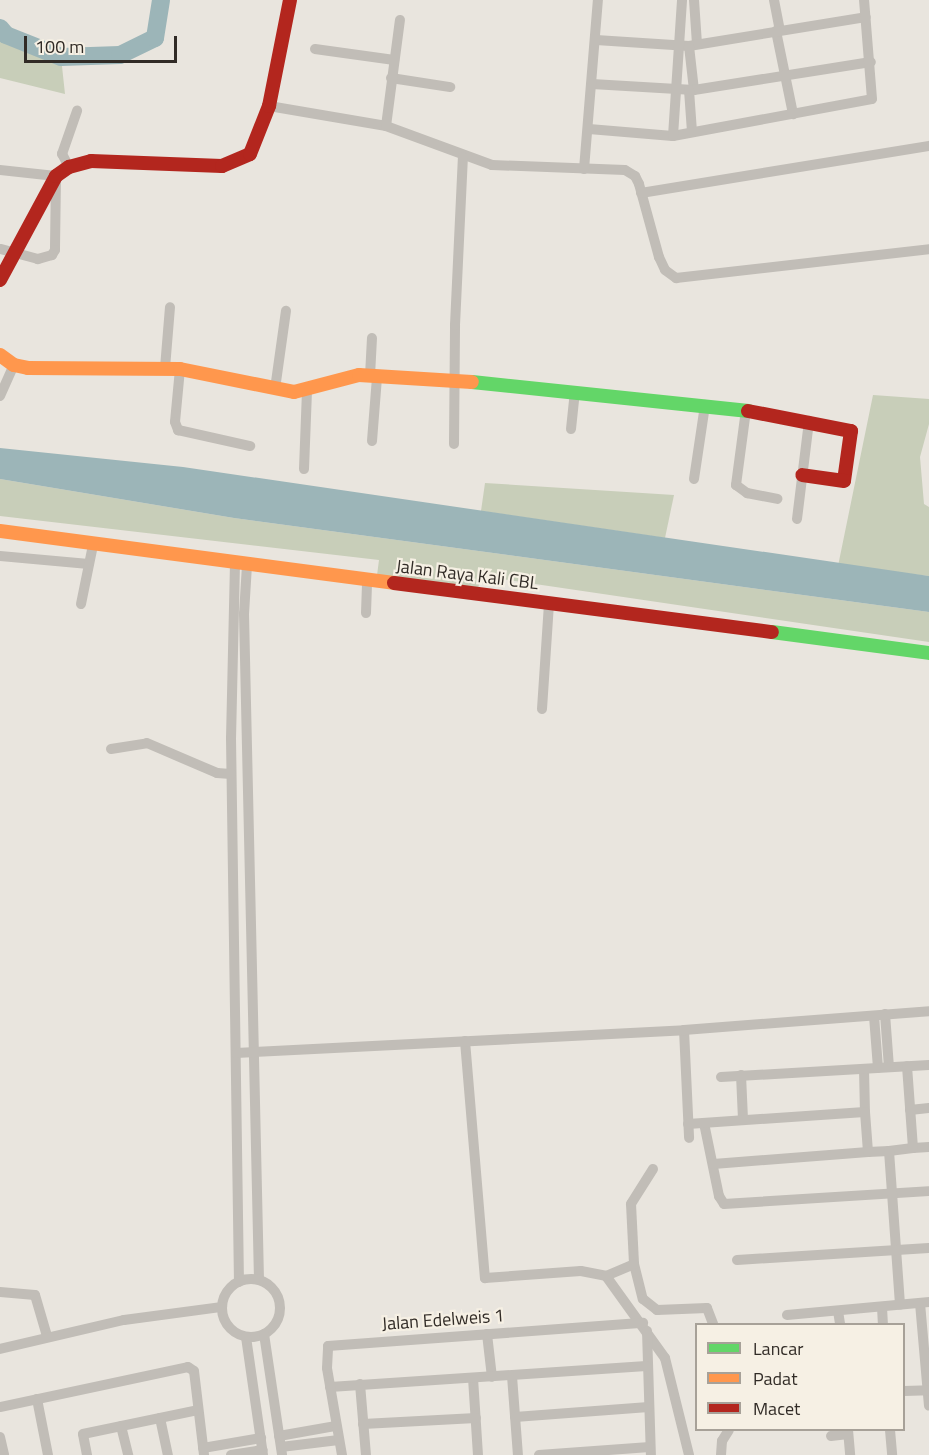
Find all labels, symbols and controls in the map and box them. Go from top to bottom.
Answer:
scale bar [27,24,180,62]
text: 100 m [35,33,84,60]
street label: Jalan Raya Kali CBL [395,556,539,594]
street label: Jalan Edelweis 1 [381,1305,505,1335]
legend [695,1323,905,1431]
text: Lancar [753,1335,803,1362]
text: Padat [753,1365,797,1392]
text: Macet [753,1395,800,1422]

